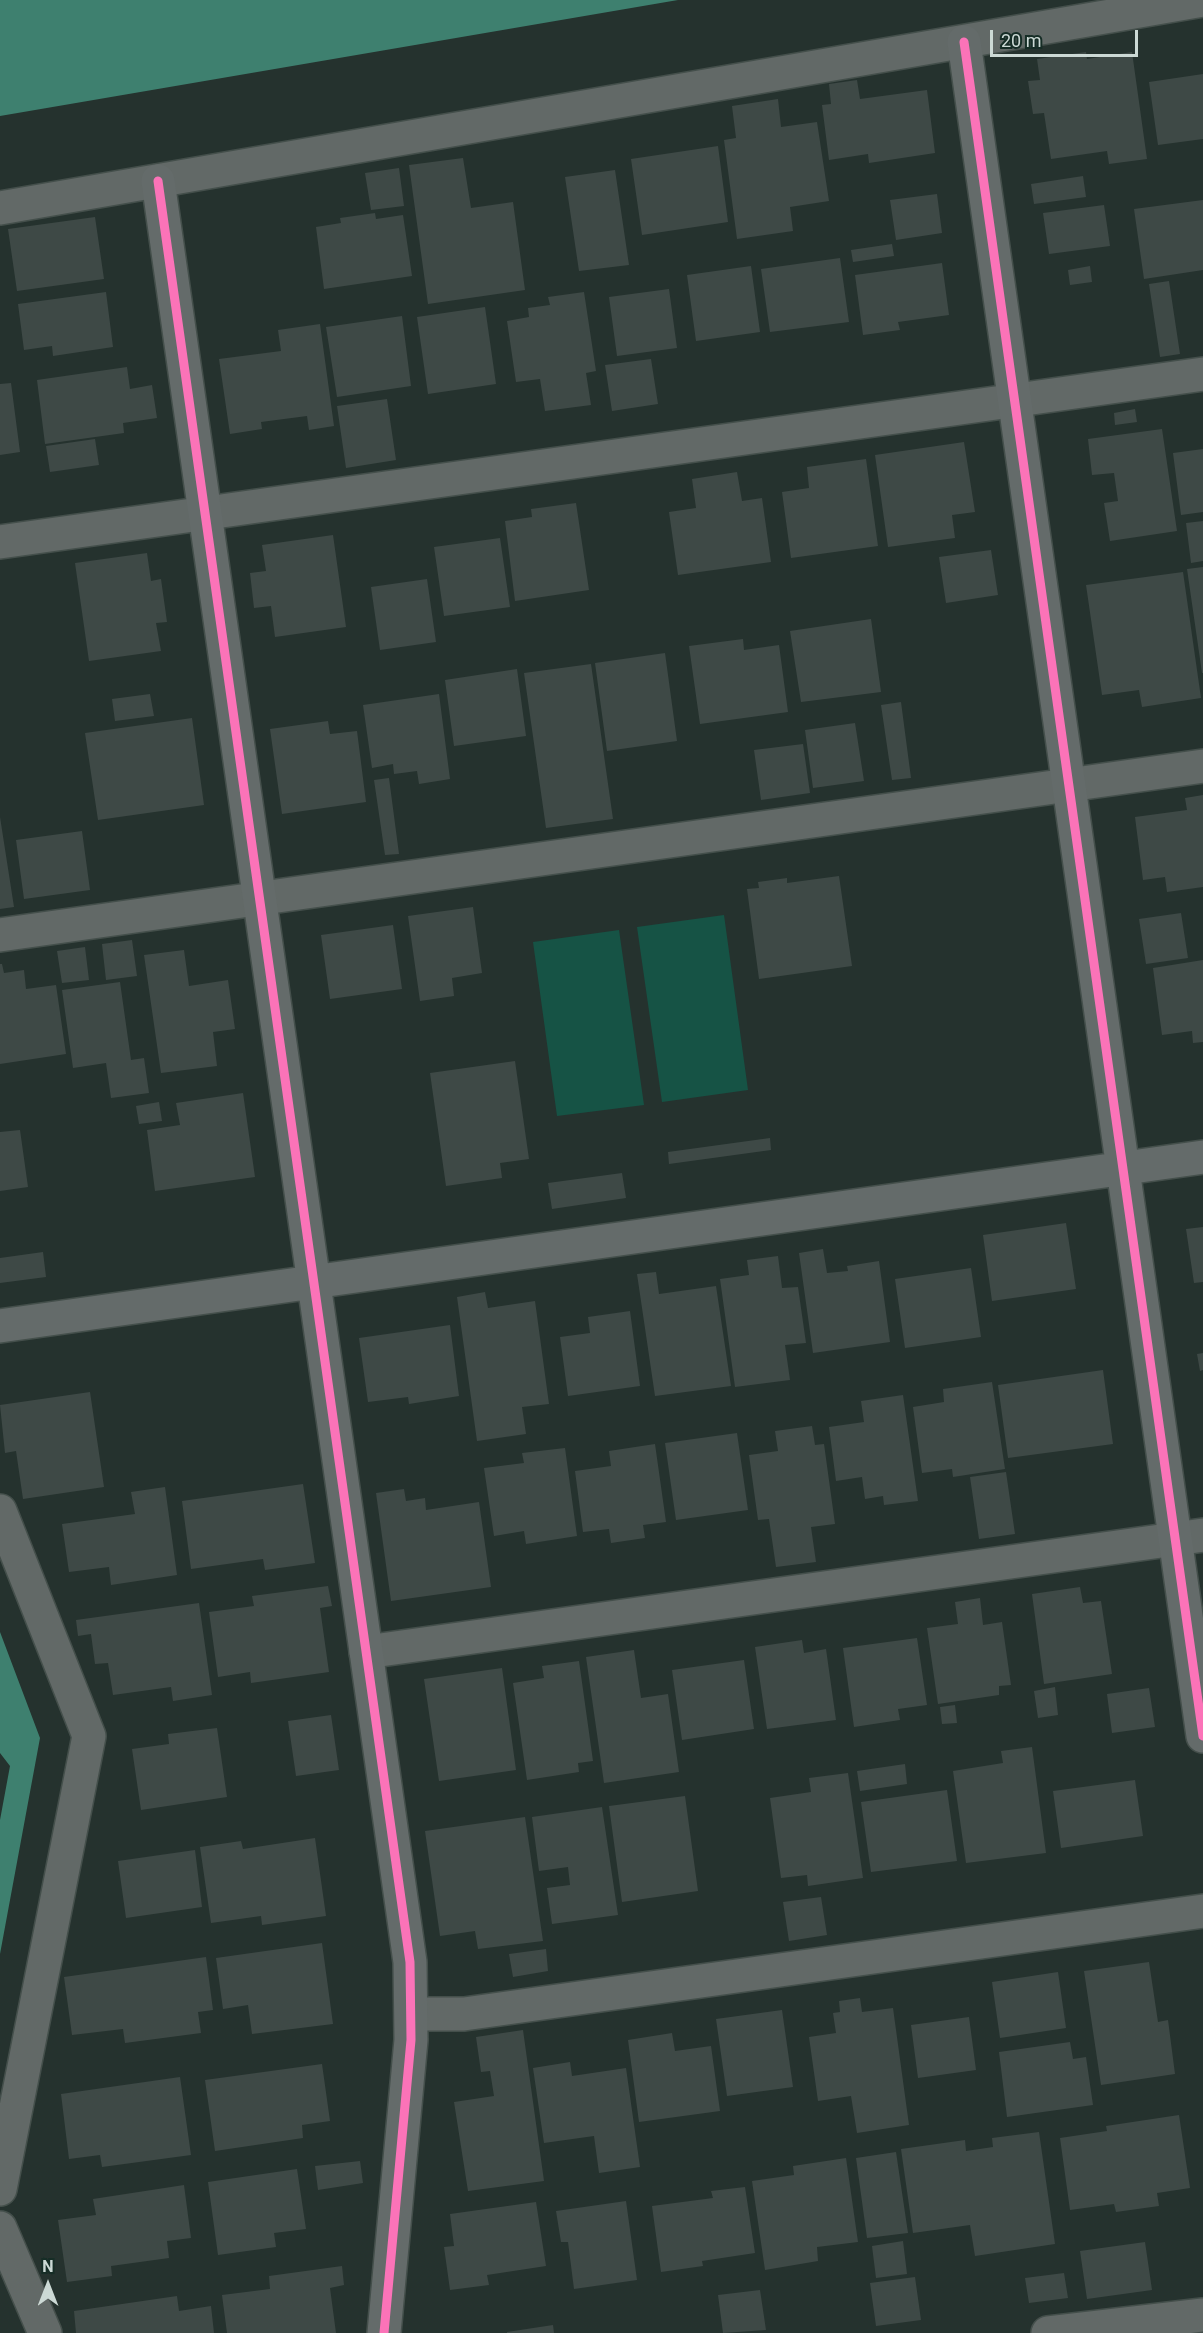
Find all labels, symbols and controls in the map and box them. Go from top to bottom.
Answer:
scale bar [993,18,1142,56]
text: 20 m [1001,30,1041,51]
north arrow [18,2255,78,2315]
text: N [42,2257,54,2276]

